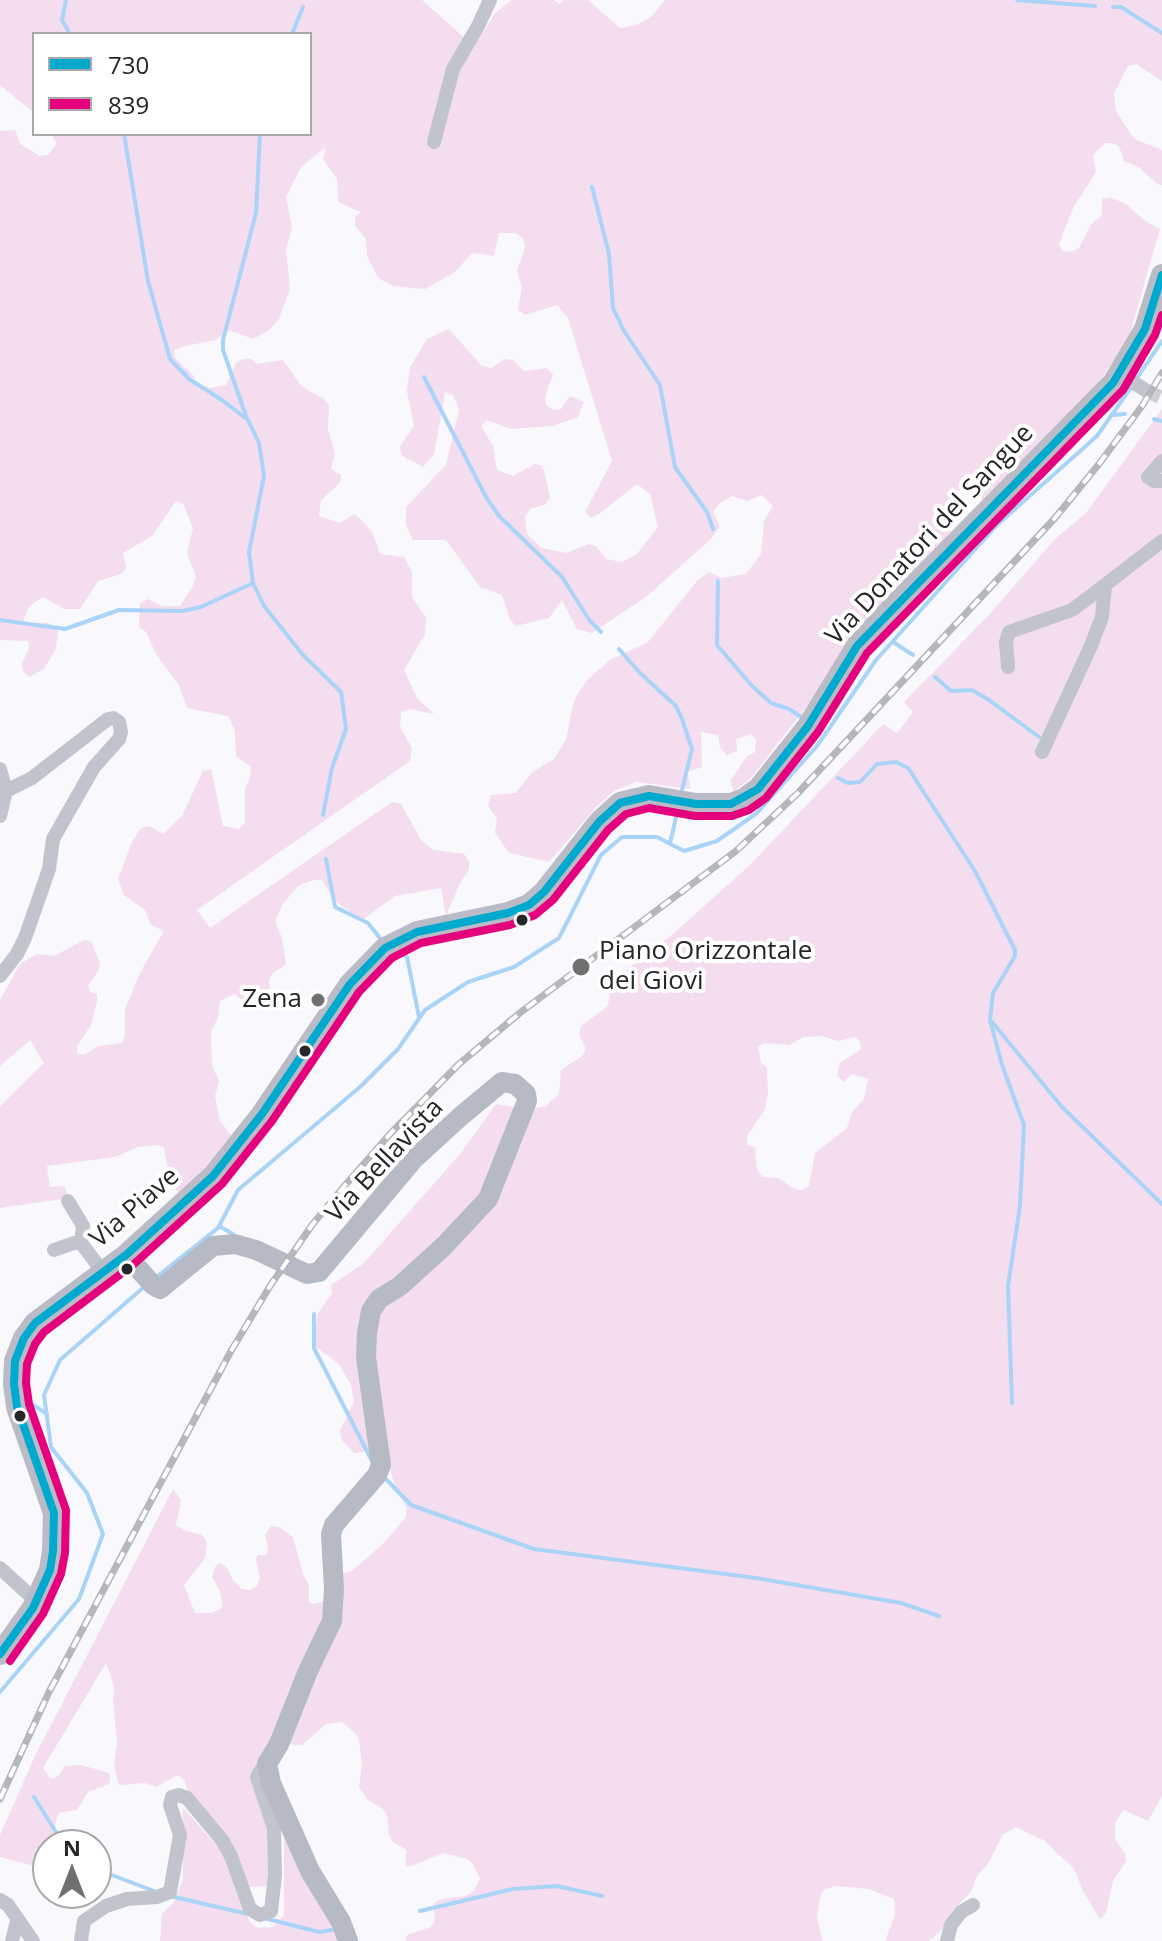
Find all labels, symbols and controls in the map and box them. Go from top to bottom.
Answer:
legend [32,32,312,136]
text: 730 [108,48,149,81]
text: 839 [108,88,149,121]
street label: Via Donatori del Sangue [820,418,1040,652]
unlabelled marker [514,912,530,928]
place label: Piano Orizzontale dei Giovi [599,936,812,998]
marker: Piano Orizzontale dei Giovi [570,956,592,978]
place label: Zena [242,984,302,1016]
marker: Zena [309,991,327,1009]
unlabelled marker [297,1043,313,1059]
street label: Via Bellavista [320,1093,450,1229]
street label: Via Piave [84,1161,186,1255]
unlabelled marker [119,1261,135,1277]
unlabelled marker [12,1408,28,1424]
north arrow [32,1829,112,1909]
text: N [63,1832,81,1862]

